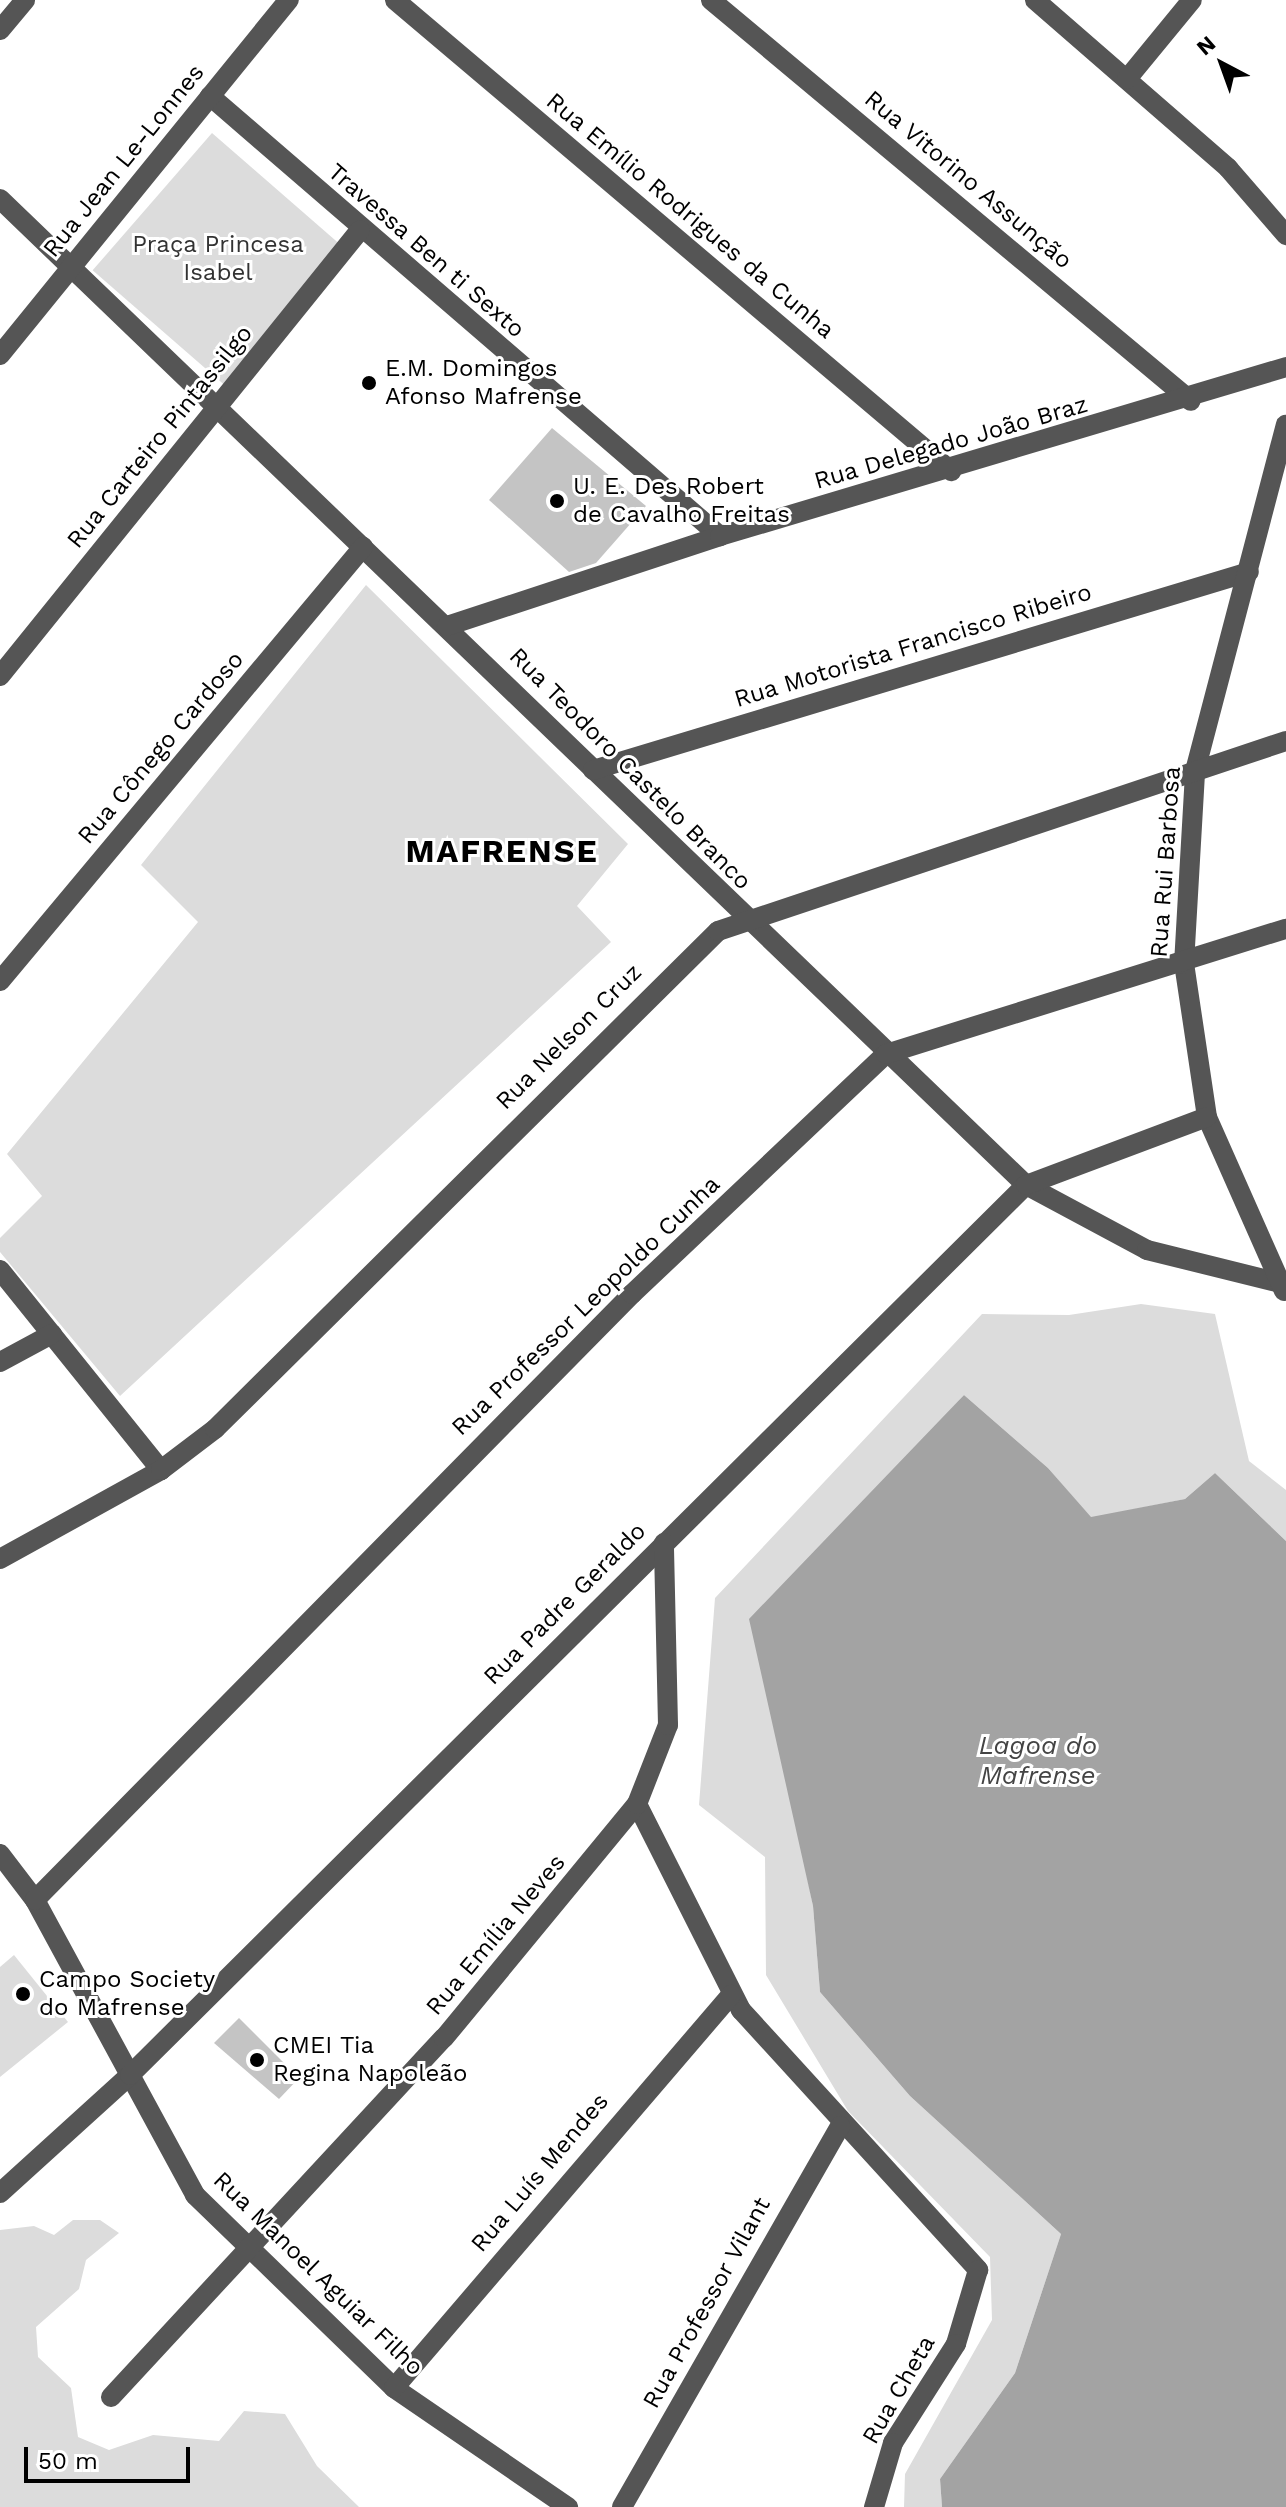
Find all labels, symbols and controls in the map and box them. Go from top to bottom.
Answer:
north arrow [1182,24,1262,104]
text: N [1192,31,1220,60]
street label: Rua Jean Le-Lonnes [37,58,211,264]
street label: Rua Vitorino Assunção [857,84,1079,276]
street label: Rua Emílio Rodrigues da Cunha [540,87,840,345]
street label: Travessa Ben ti Sexto [321,157,531,345]
park label: Praça Princesa Isabel [132,231,304,287]
street label: Rua Carteiro Pintassilgo [61,319,259,555]
place label: E.M. Domingos Afonso Mafrense [385,355,582,411]
marker: E.M. Domingos Afonso Mafrense [360,374,378,392]
street label: Rua Delegado João Braz [810,390,1092,496]
place label: U. E. Des Robert de Cavalho Freitas [573,473,790,529]
marker: U. E. Des Robert de Cavalho Freitas [548,492,566,510]
street label: Rua Motorista Francisco Ribeiro [730,578,1096,714]
street label: Rua Teodoro Castelo Branco [503,642,757,896]
street label: Rua Cônego Cardoso [72,646,250,850]
street label: Rua Rui Barbosa [1145,765,1187,959]
district label: MAFRENSE [405,832,599,870]
street label: Rua Nelson Cruz [490,958,648,1116]
street label: Rua Professor Leopoldo Cunha [446,1170,726,1442]
street label: Rua Padre Geraldo [478,1517,652,1691]
water label: Lagoa do Mafrense [979,1730,1097,1792]
street label: Rua Emília Neves [420,1848,572,2022]
place label: Campo Society do Mafrense [39,1966,215,2022]
marker: Campo Society do Mafrense [14,1985,32,2003]
place label: CMEI Tia Regina Napoleão [273,2032,468,2088]
marker: CMEI Tia Regina Napoleão [248,2051,266,2069]
street label: Rua Luís Mendes [465,2088,615,2258]
street label: Rua Manoel Aguiar Filho [206,2165,430,2383]
street label: Rua Professor Vilant [637,2192,777,2414]
street label: Rua Cheta [856,2331,942,2449]
scale bar [28,2431,194,2481]
text: 50 m [38,2447,98,2475]

